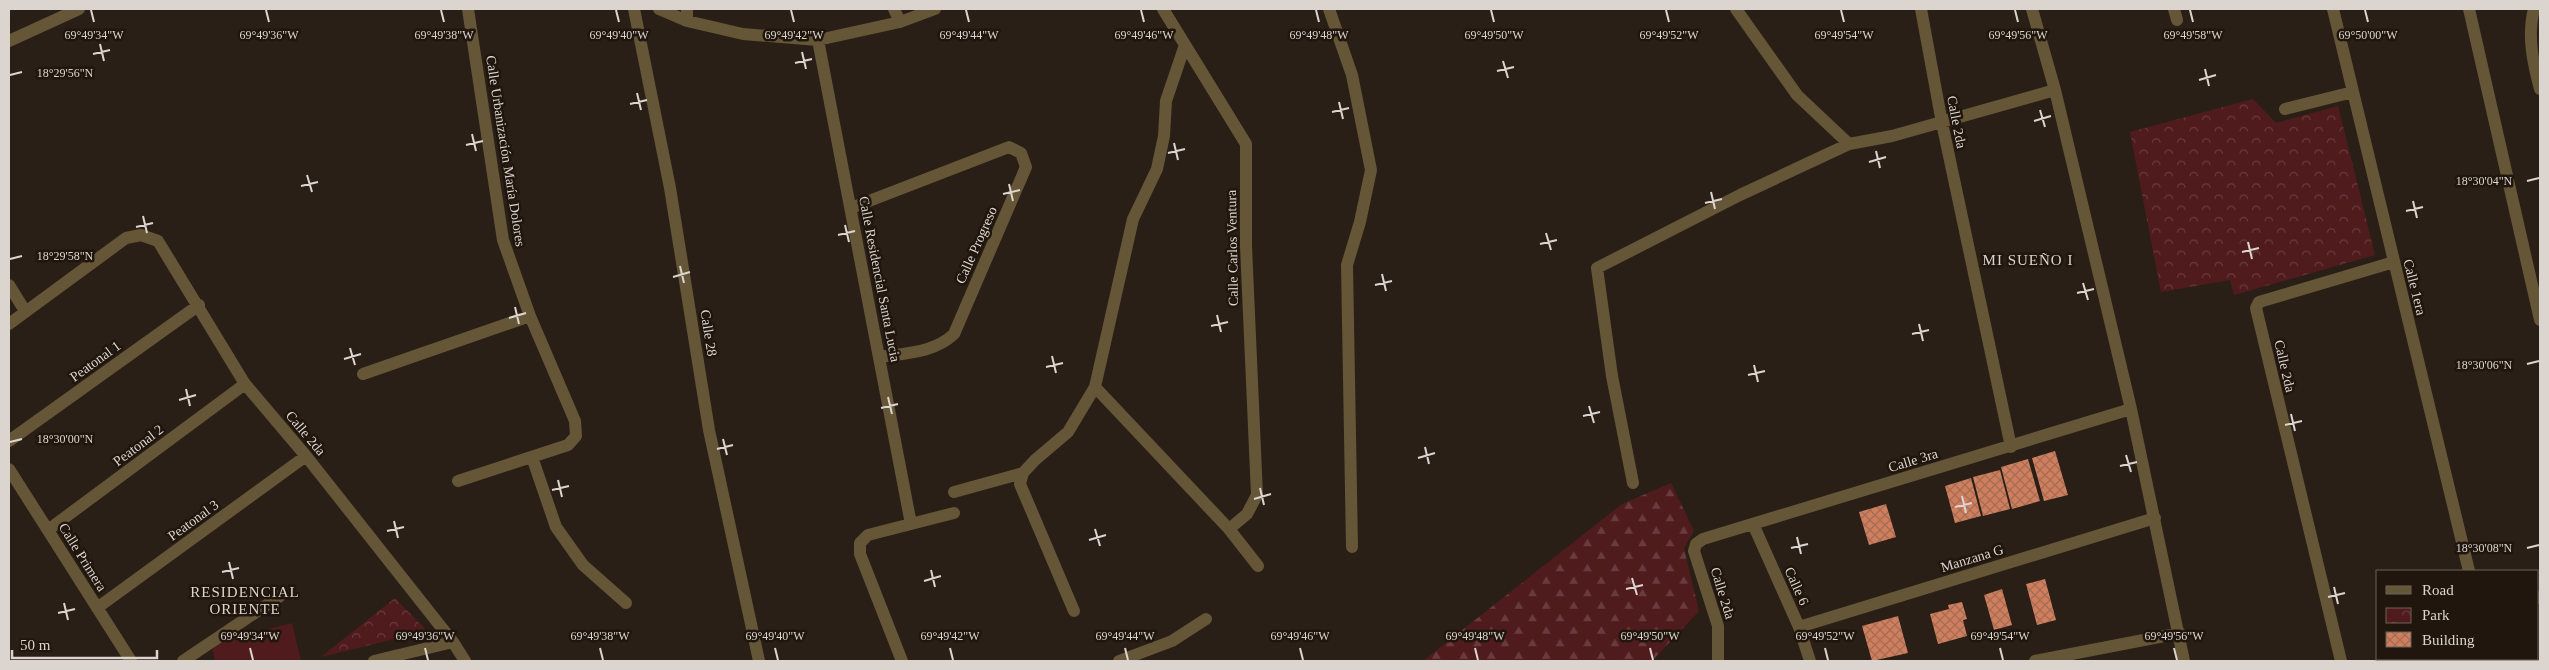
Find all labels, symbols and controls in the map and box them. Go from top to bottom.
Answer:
text: 69°49'34"W [64,28,124,42]
text: 69°49'36"W [239,28,299,42]
text: 69°49'38"W [414,28,474,42]
text: 69°49'40"W [589,28,649,42]
text: 69°49'42"W [764,28,824,42]
text: 69°49'44"W [939,28,999,42]
text: 69°49'46"W [1114,28,1174,42]
text: 69°49'48"W [1289,28,1349,42]
text: 69°49'50"W [1464,28,1524,42]
text: 69°49'52"W [1639,28,1699,42]
text: 69°49'54"W [1814,28,1874,42]
text: 69°49'56"W [1988,28,2048,42]
text: 69°49'58"W [2163,28,2223,42]
text: 69°50'00"W [2338,28,2398,42]
street label: Calle Urbanización María Dolores [483,54,528,248]
text: 18°29'56"N [37,66,94,80]
street label: Calle 2da [1944,95,1969,150]
text: 18°30'04"N [2456,174,2513,188]
street label: Calle Carlos Ventura [1224,189,1241,306]
street label: Calle Residencial Santa Lucia [856,195,903,364]
street label: Calle Progreso [953,204,1000,286]
text: 18°29'58"N [37,249,94,263]
district label: MI SUEÑO I [1983,252,2073,268]
street label: Calle 1era [2400,258,2429,317]
street label: Calle 28 [697,309,720,357]
street label: Peatonal 1 [67,338,123,385]
street label: Calle 2da [2271,338,2298,395]
text: 18°30'06"N [2456,358,2513,372]
street label: Calle 2da [283,408,329,459]
street label: Peatonal 2 [110,422,166,469]
text: 18°30'00"N [37,432,94,446]
street label: Calle 3ra [1887,446,1940,475]
street label: Peatonal 3 [165,497,221,544]
street label: Calle Primera [56,520,110,595]
text: 18°30'08"N [2456,541,2513,555]
street label: Manzana G [1939,542,2005,575]
street label: Calle 2da [1708,565,1738,622]
street label: Calle 6 [1782,565,1812,608]
legend [2376,570,2539,660]
text: Road [2422,582,2454,598]
district label: RESIDENCIAL ORIENTE [190,584,300,617]
text: Park [2422,607,2450,623]
scale bar [12,628,158,660]
text: 69°49'34"W [220,629,280,643]
text: 69°49'36"W [395,629,455,643]
text: 69°49'38"W [570,629,630,643]
text: 69°49'40"W [745,629,805,643]
text: 69°49'42"W [920,629,980,643]
text: 69°49'44"W [1095,629,1155,643]
text: 69°49'46"W [1270,629,1330,643]
text: 69°49'48"W [1445,629,1505,643]
text: 69°49'50"W [1620,629,1680,643]
text: 69°49'52"W [1795,629,1855,643]
text: 69°49'54"W [1970,629,2030,643]
text: 69°49'56"W [2144,629,2204,643]
text: Building [2422,632,2475,648]
text: 50 m [20,637,51,653]

